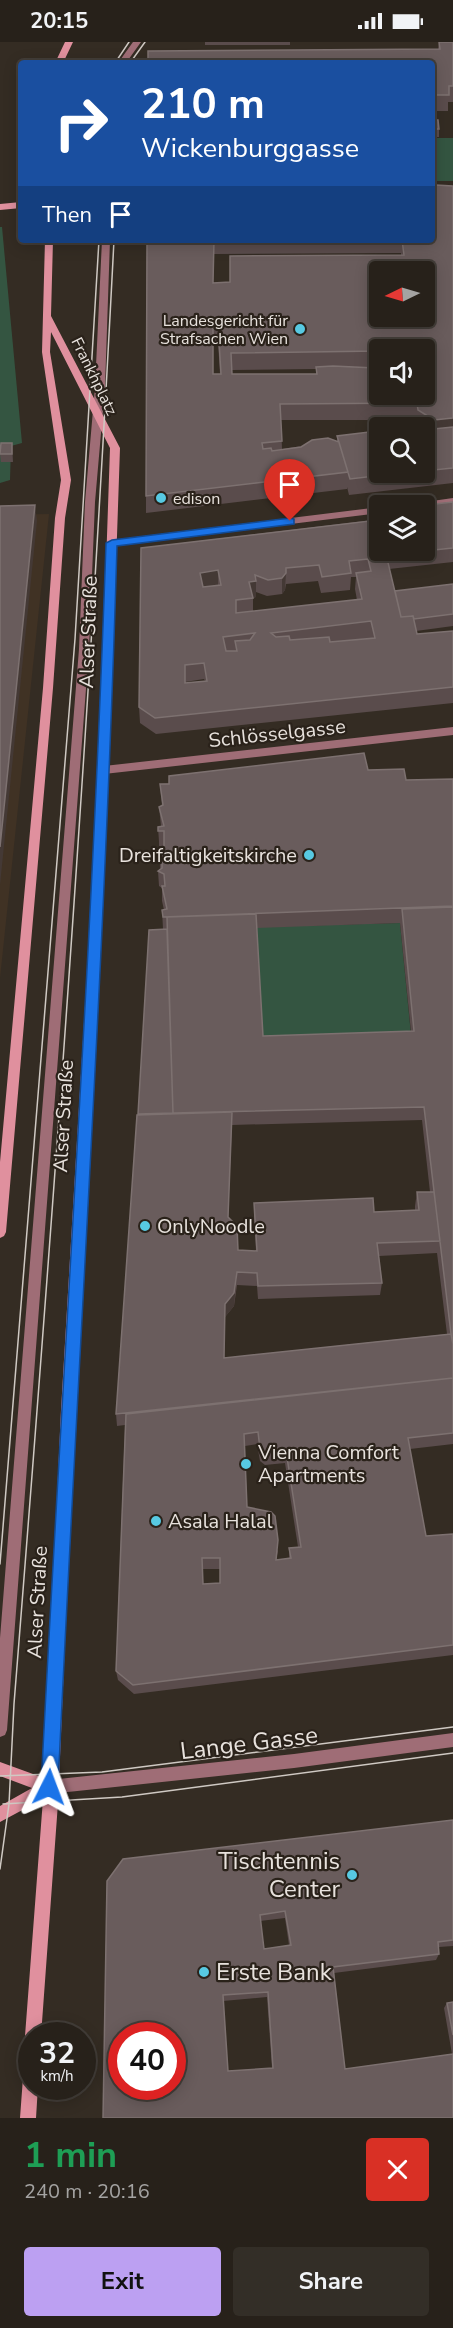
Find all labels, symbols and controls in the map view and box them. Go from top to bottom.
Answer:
text: 20:15 [30,6,88,36]
text: 210 m [141,76,265,133]
icon: right [42,84,120,162]
text: Wickenburggasse [141,130,359,167]
icon: arrive [104,198,137,231]
text: Then [42,200,92,230]
north arrow [369,261,435,327]
map controls [369,261,435,561]
place label: Landesgericht für Strafsachen Wien [160,310,288,350]
marker: Landesgericht für Strafsachen Wien [293,322,307,336]
street label: Frankhplatz [66,334,123,419]
button: sound [369,339,435,405]
button: search [369,417,435,483]
pin [264,459,315,521]
icon: arrive [273,468,306,501]
place label: edison [173,488,220,510]
marker: edison [154,491,168,505]
button: layers [369,495,435,561]
street label: Alser Straße [73,575,104,689]
street label: Schlösselgasse [207,713,347,754]
place label: Dreifaltigkeitskirche [119,842,297,869]
marker: Dreifaltigkeitskirche [302,848,316,862]
street label: Alser Straße [47,1059,80,1173]
place label: OnlyNoodle [157,1213,265,1240]
marker: OnlyNoodle [138,1219,152,1233]
place label: Vienna Comfort Apartments [257,1439,400,1489]
marker: Vienna Comfort Apartments [239,1457,253,1471]
place label: Asala Halal [168,1508,273,1535]
marker: Asala Halal [149,1514,163,1528]
street label: Alser Straße [21,1545,54,1659]
street label: Lange Gasse [178,1719,320,1767]
position arrow [17,1755,81,1819]
place label: Tischtennis Center [218,1845,340,1905]
marker: Tischtennis Center [345,1868,359,1882]
place label: Erste Bank [216,1956,333,1988]
marker: Erste Bank [197,1965,211,1979]
speed limit sign: 40 [108,2022,186,2100]
text: 32 [39,2033,75,2074]
text: km/h [40,2066,74,2086]
text: 1 min [24,2131,117,2180]
button: close [366,2138,429,2201]
text: 240 m · 20:16 [24,2178,150,2205]
button: Exit [24,2247,221,2316]
button: Share [233,2247,429,2316]

